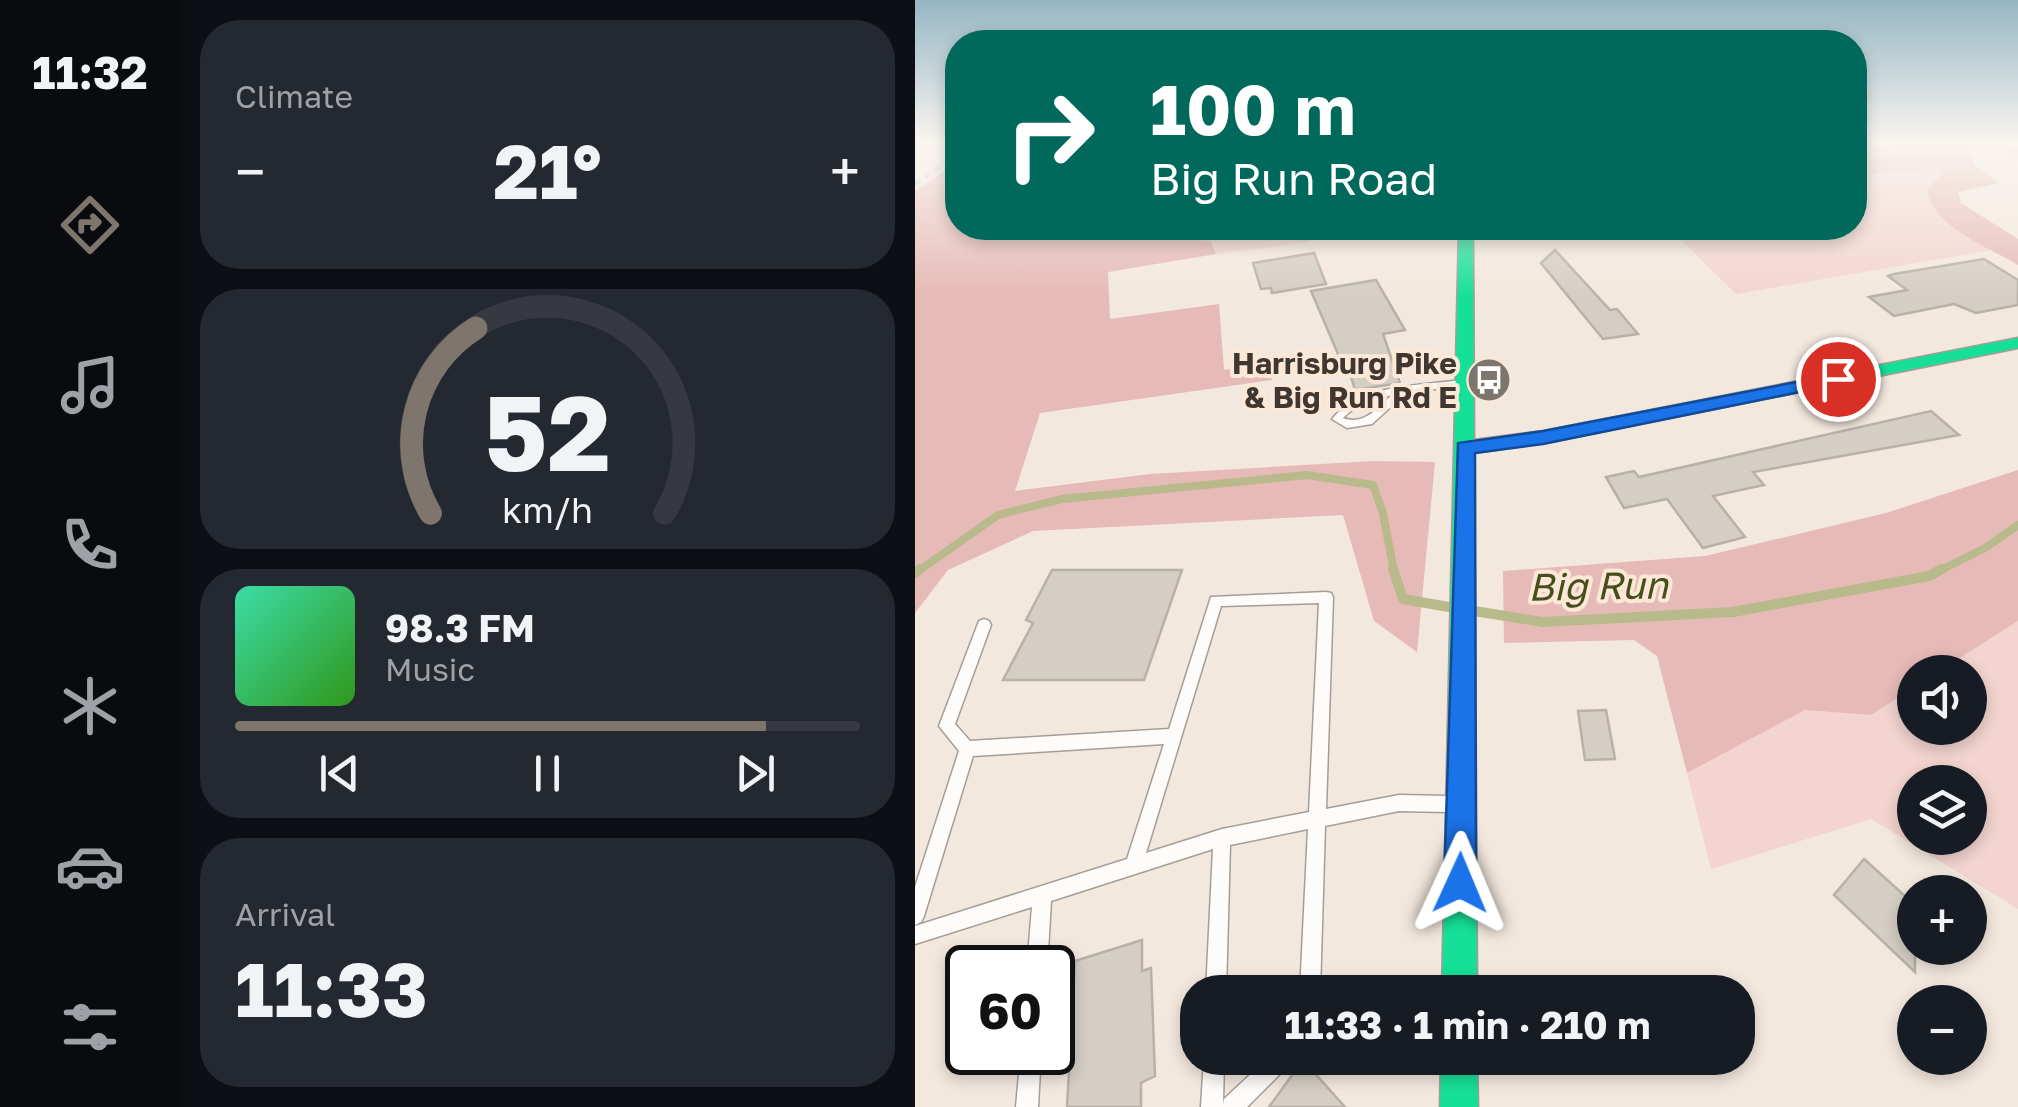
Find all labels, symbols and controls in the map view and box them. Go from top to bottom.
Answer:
text: 11:32 [32,45,148,99]
text: 100 m [1150,66,1356,150]
icon: right [985,70,1115,200]
text: Climate [235,77,353,115]
text: 21° [493,125,602,216]
text: − [235,138,265,204]
text: + [830,138,860,204]
text: Big Run Road [1150,151,1437,205]
icon: directions [55,190,125,260]
pin [1796,337,1881,422]
place label: Harrisburg Pike & Big Run Rd E [1232,345,1457,415]
icon: music [55,350,125,420]
icon: arrive [1811,352,1866,407]
bus stop icon: Harrisburg Pike & Big Run Rd E [1466,357,1512,403]
text: 52 [484,369,611,494]
text: km/h [502,488,593,531]
icon: phone [55,510,125,580]
water label: Big Run [1528,561,1670,609]
text: 98.3 FM [385,605,535,650]
text: Music [385,650,475,688]
map controls [1897,655,1987,1075]
button: sound [1897,655,1987,745]
icon: climate [55,671,125,741]
icon: previous [312,746,367,801]
icon: pause [520,746,575,801]
icon: next [728,746,783,801]
button: layers [1897,765,1987,855]
icon: car [55,831,125,901]
position arrow [1408,831,1512,935]
button: + [1897,875,1987,965]
text: Arrival [235,895,335,933]
text: 11:33 [235,943,428,1034]
speed limit sign: 60 [945,945,1075,1075]
button: − [1897,985,1987,1075]
icon: filters [55,992,125,1062]
text: 11:33 · 1 min · 210 m [1285,1002,1650,1047]

